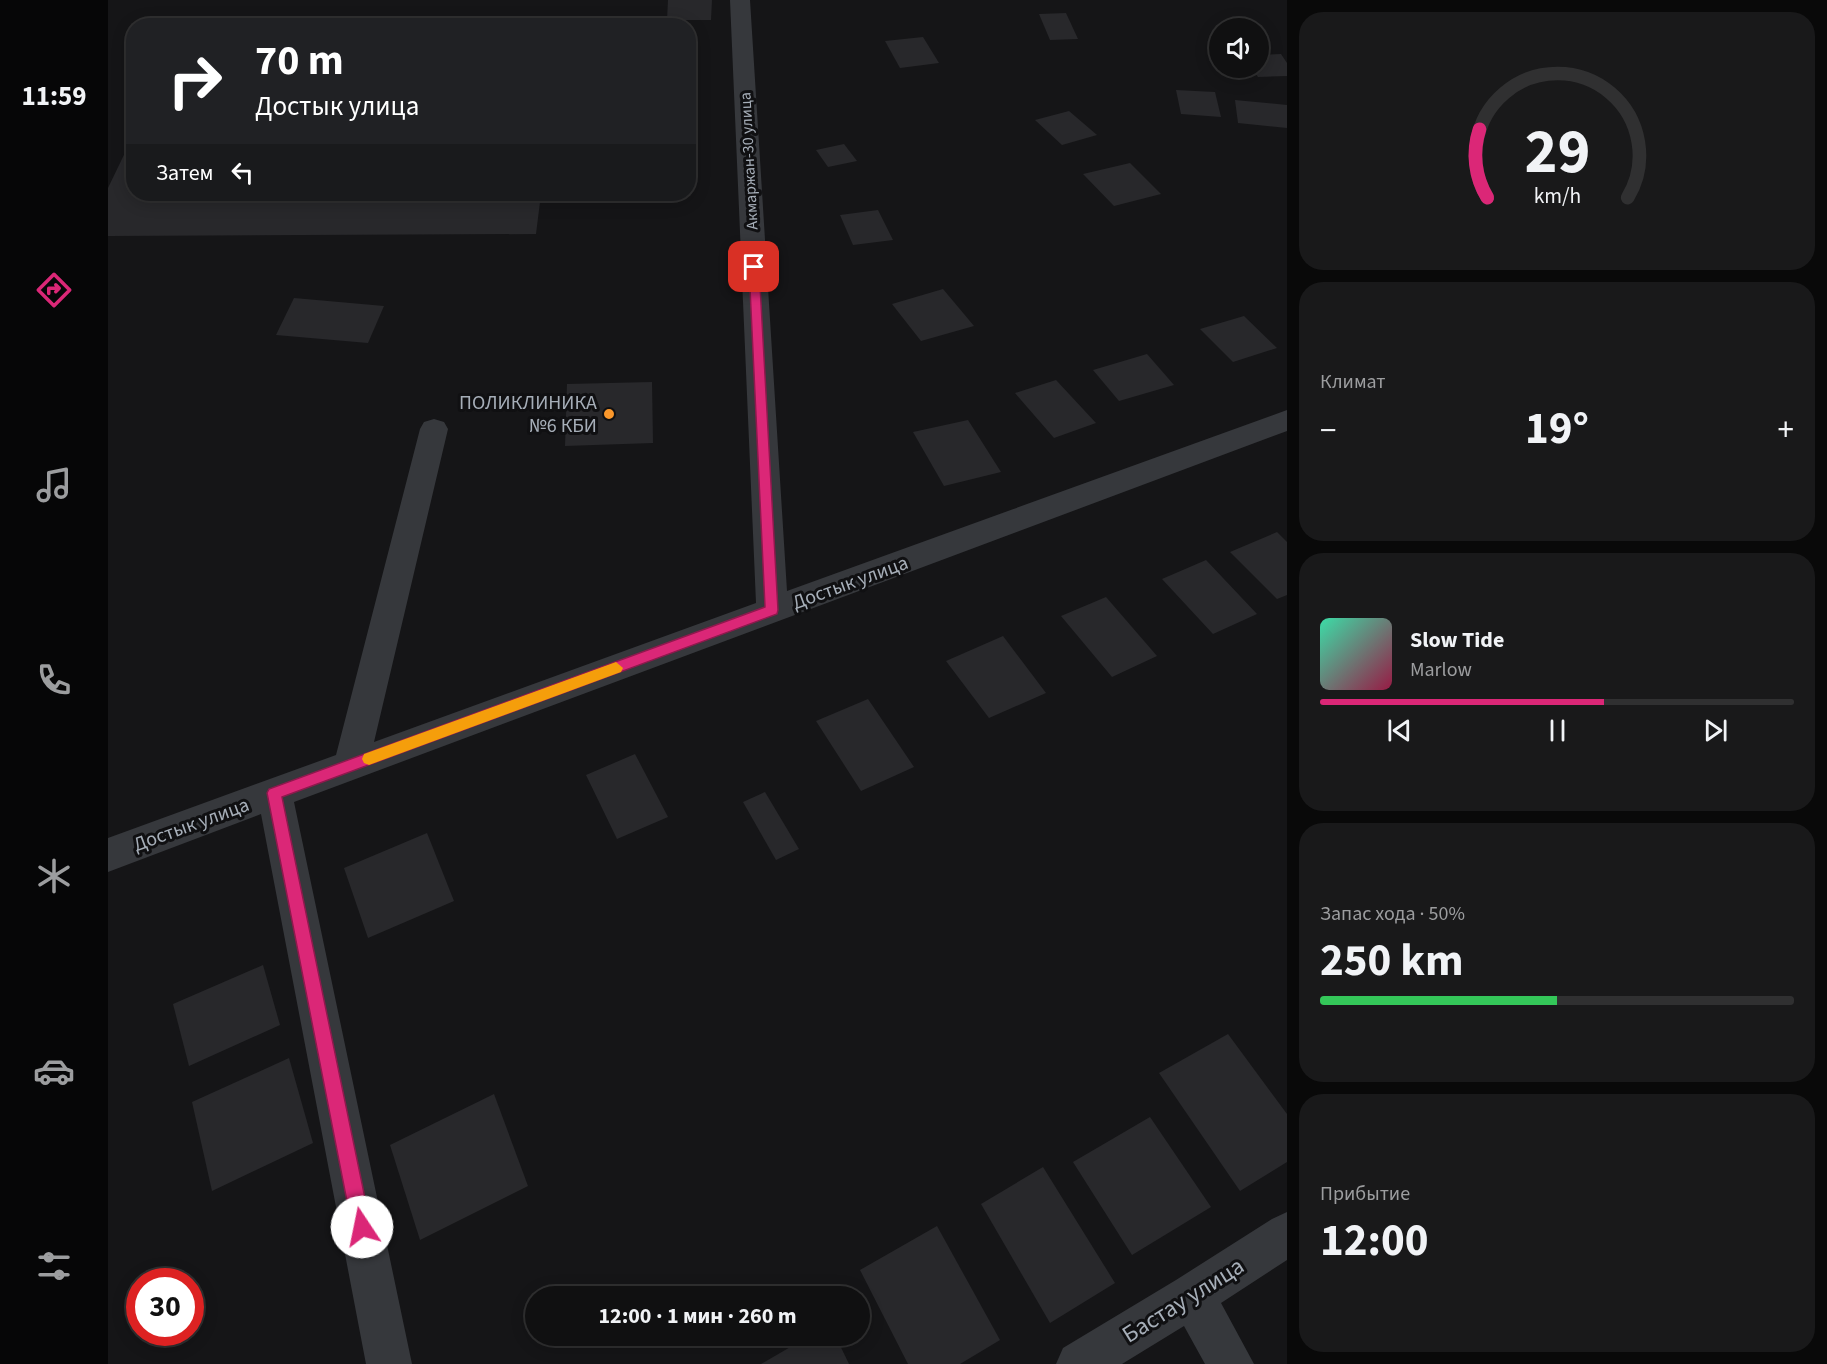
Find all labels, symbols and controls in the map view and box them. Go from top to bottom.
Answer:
map controls [1209,18,1269,78]
button: sound [1209,18,1269,78]
text: 70 m [255,31,344,91]
icon: right [156,42,234,120]
text: 11:59 [21,77,87,116]
text: Достык улица [255,87,419,126]
street label: Акмаржан-30 улица [734,92,764,230]
text: 29 [1524,108,1590,197]
icon: left [226,156,259,189]
text: Затем [156,157,214,189]
text: km/h [1533,182,1581,213]
pin [728,241,779,292]
icon: arrive [737,250,770,283]
icon: directions [33,269,75,311]
text: Климат [1320,368,1386,396]
place label: ПОЛИКЛИНИКА №6 КБИ [459,389,597,440]
text: 19° [1525,397,1589,461]
marker: ПОЛИКЛИНИКА №6 КБИ [602,407,616,421]
text: − [1320,407,1336,454]
text: + [1778,407,1794,454]
icon: music [33,464,75,506]
street label: Достык улица [788,549,912,617]
text: Slow Tide [1410,624,1504,656]
text: Marlow [1410,656,1472,684]
icon: phone [33,659,75,701]
icon: previous [1383,714,1416,747]
icon: pause [1541,714,1574,747]
icon: next [1699,714,1732,747]
street label: Достык улица [129,791,253,859]
icon: climate [33,855,75,897]
text: Запас хода · 50% [1320,900,1465,928]
text: 250 km [1320,929,1464,993]
icon: car [33,1050,75,1092]
text: Прибытие [1320,1180,1410,1208]
position arrow [330,1195,394,1259]
text: 12:00 [1320,1209,1429,1273]
icon: filters [33,1245,75,1287]
street label: Бастау улица [1115,1249,1251,1352]
speed limit sign: 30 [126,1268,204,1346]
text: 12:00 · 1 мин · 260 m [598,1300,797,1332]

